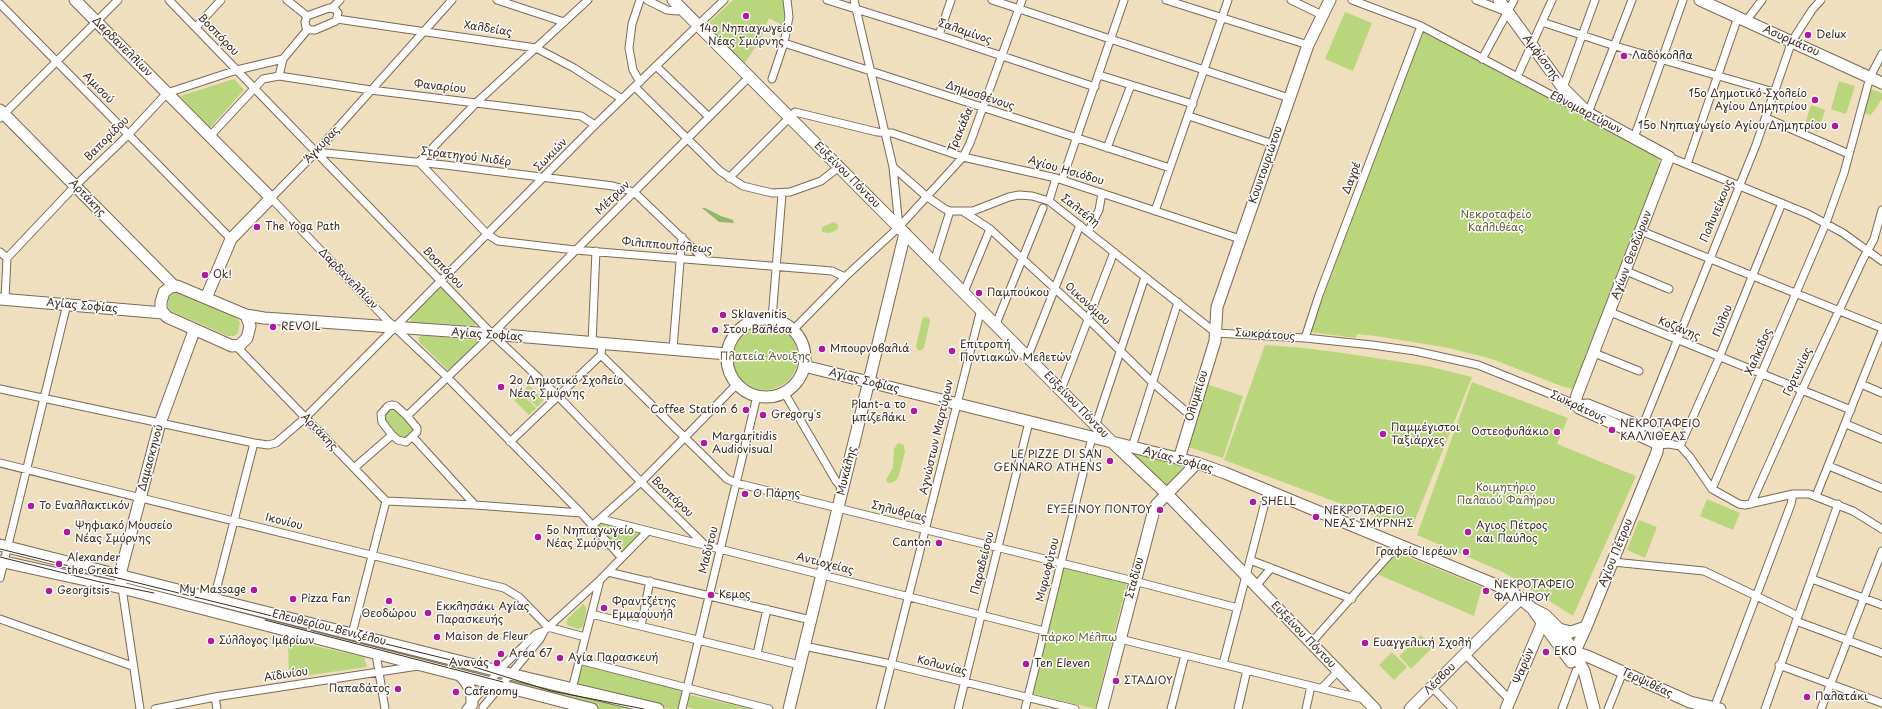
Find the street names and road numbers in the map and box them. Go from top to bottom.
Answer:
street label: Βοσπόρου [195,11,241,59]
street label: Δαρδανελλίων [89,14,155,80]
street label: Σαλαμίνος [937,17,993,47]
street label: Χαλδείας [463,19,513,39]
street label: Ασυρμάτου [1761,23,1821,59]
street label: Αμφίσσης [1520,33,1562,83]
street label: Αμισού [80,69,116,107]
street label: Φαναρίου [413,78,467,96]
street label: Δημοσθένους [944,79,1016,113]
street label: Εθνομαρτύρων [1548,89,1624,137]
street label: Τρακάδα [946,106,976,154]
street label: Βαπορίδου [82,114,132,164]
street label: Άγκυρας [302,124,342,166]
street label: Κουντουριώτου [1247,125,1285,205]
street label: Σωκιών [532,136,570,174]
street label: Ευξείνου Πόντου [811,139,883,211]
street label: Στρατηγού Νιδέρ [420,145,512,169]
street label: Αγίου Ησιόδου [1026,154,1106,188]
street label: Δαγρέ [1340,160,1364,196]
street label: Αρτάκης [66,176,108,220]
street label: Μέτρων [593,178,633,218]
street label: Πολυνείκους [1698,178,1736,244]
street label: Σαλτέλη [1058,192,1102,230]
street label: Αγίων Θεοδώρων [1609,209,1655,301]
street label: Φιλιππουπόλεως [621,235,713,257]
street label: Βοσπόρου [420,244,466,292]
street label: Δαρδανελλίων [316,246,380,312]
street label: Οικονόμου [1062,280,1112,328]
street label: Αγίας Σοφίας [46,296,118,316]
street label: Πύλου [1711,303,1735,339]
street label: Κοζάνης [1656,315,1702,343]
street label: Αγίας Σοφίας [451,326,523,344]
street label: Σωκράτους [1235,326,1295,344]
street label: Χαλκίδος [1743,327,1775,377]
street label: Γορτυνίας [1781,345,1815,399]
street label: Αγίας Σοφίας [827,366,901,396]
street label: Ευξείνου Πόντου [1041,369,1111,441]
street label: Ολυμπίου [1183,369,1211,423]
street label: Αγνώστων Μαρτύρων [917,378,957,496]
street label: Σωκράτους [1548,388,1608,426]
street label: Αρτάκης [298,410,340,454]
street label: Δαμασκηνού [136,423,166,493]
street label: Αγίας Σοφίας [1142,444,1214,476]
street label: Μυκάλης [835,445,859,497]
street label: Βοσπόρου [648,474,696,520]
street label: Σηλυβρίας [870,499,928,525]
street label: Ικονίου [264,511,304,533]
street label: Αγίου Πέτρου [1596,517,1636,589]
street label: Μαδύτου [697,525,721,575]
street label: Παραδείσου [969,530,997,596]
street label: Μυριοφύτου [1034,537,1062,603]
street label: Αντιοχείας [795,550,855,578]
street label: Σταδίου [1123,556,1147,600]
street label: Ευξείνου Πόντου [1268,599,1338,671]
street label: Ελευθερίου Βενιζέλου [271,607,387,649]
street label: Ψαρών [1511,646,1537,686]
street label: Κολωνίας [916,653,968,679]
street label: Λέσβου [1421,660,1459,698]
street label: Αϊδινίου [263,665,309,685]
street label: Τερψιθέας [1619,665,1675,701]

